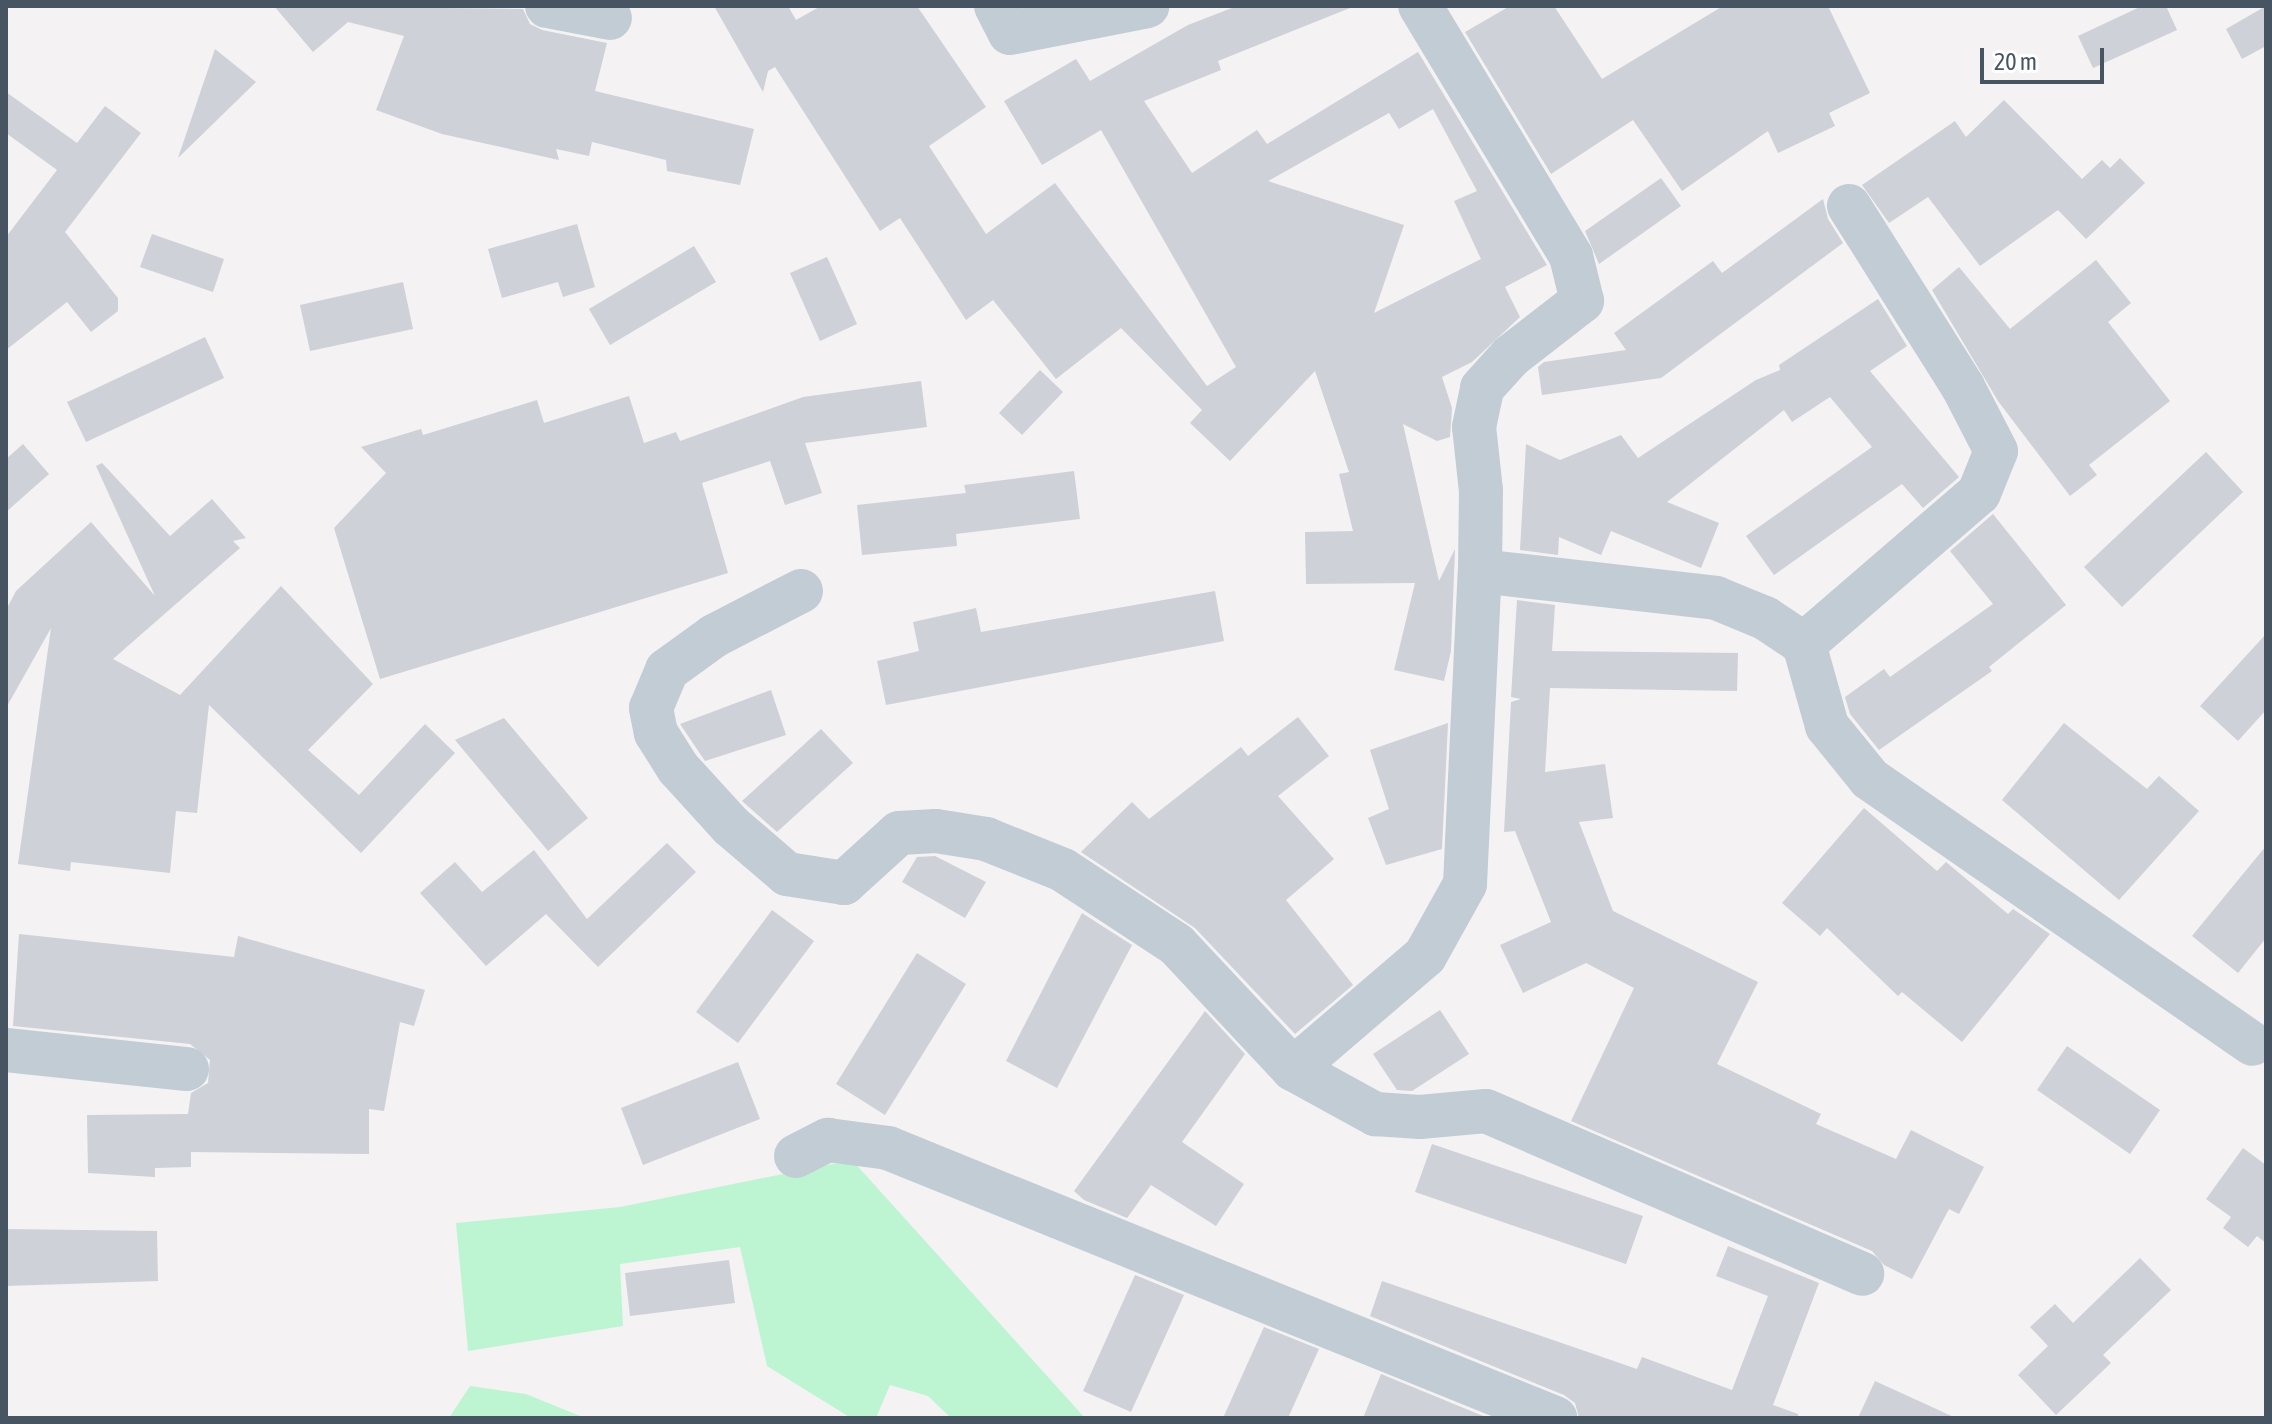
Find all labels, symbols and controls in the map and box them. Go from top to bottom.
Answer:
scale bar [1984,32,2108,82]
text: 20 m [1994,48,2037,75]

